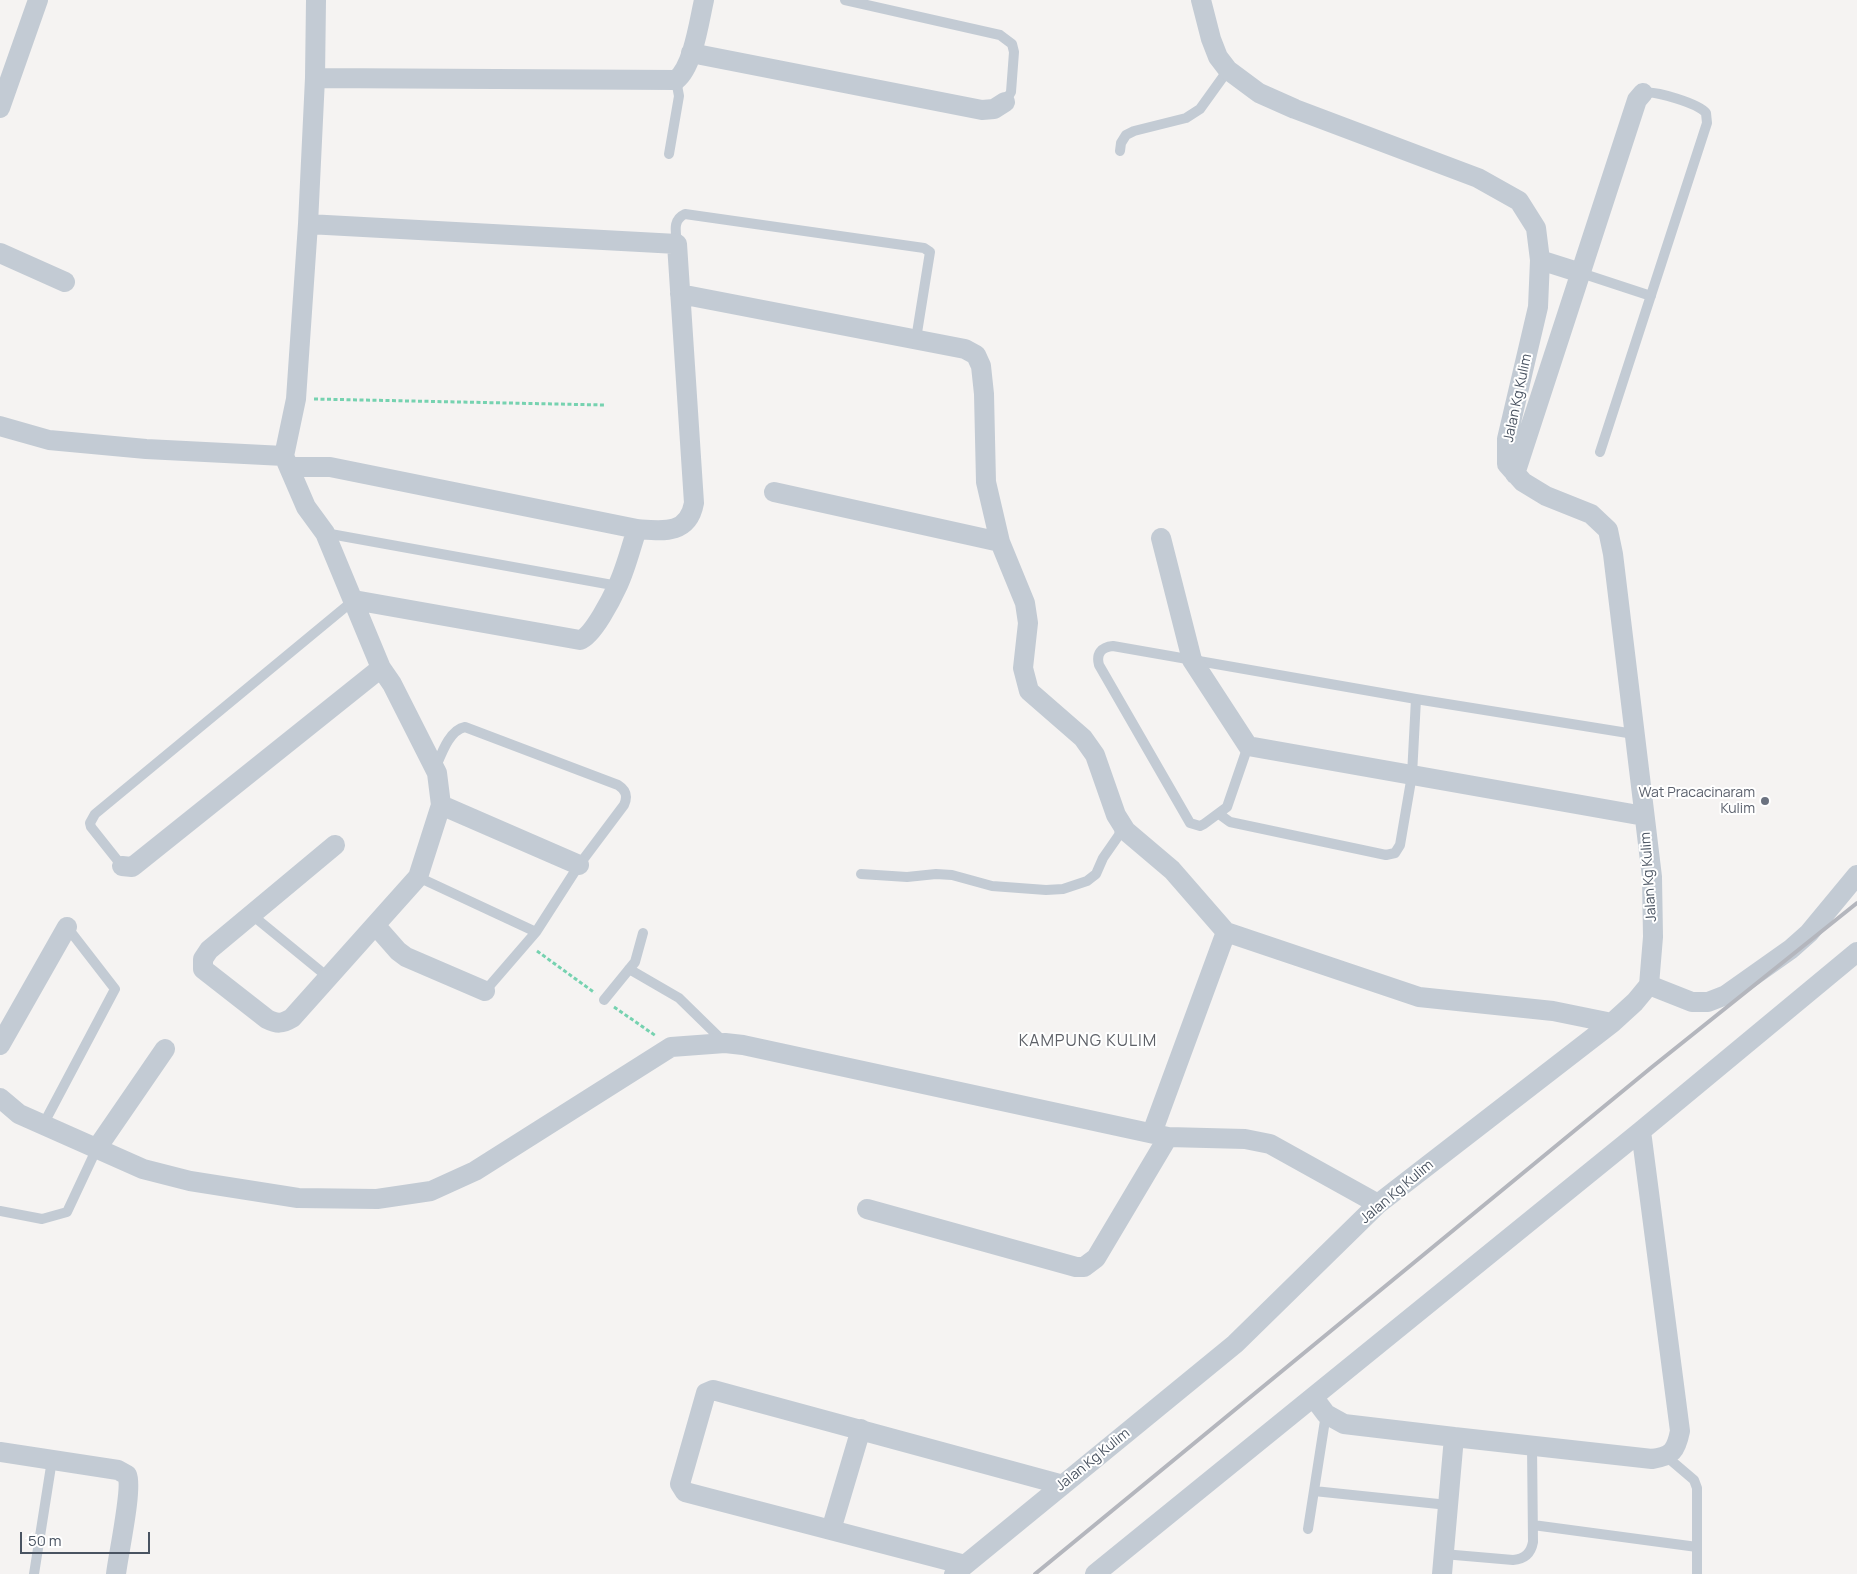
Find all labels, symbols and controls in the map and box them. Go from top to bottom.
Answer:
street label: Jalan Kg Kulim [1500,352,1536,444]
place label: Wat Pracacinaram Kulim [1639,785,1755,818]
marker: Wat Pracacinaram Kulim [1759,795,1771,807]
street label: Jalan Kg Kulim [1637,832,1661,922]
district label: KAMPUNG KULIM [1017,1032,1159,1052]
street label: Jalan Kg Kulim [1357,1157,1437,1227]
street label: Jalan Kg Kulim [1053,1425,1133,1495]
scale bar [22,1522,152,1554]
text: 50 m [28,1530,62,1551]

